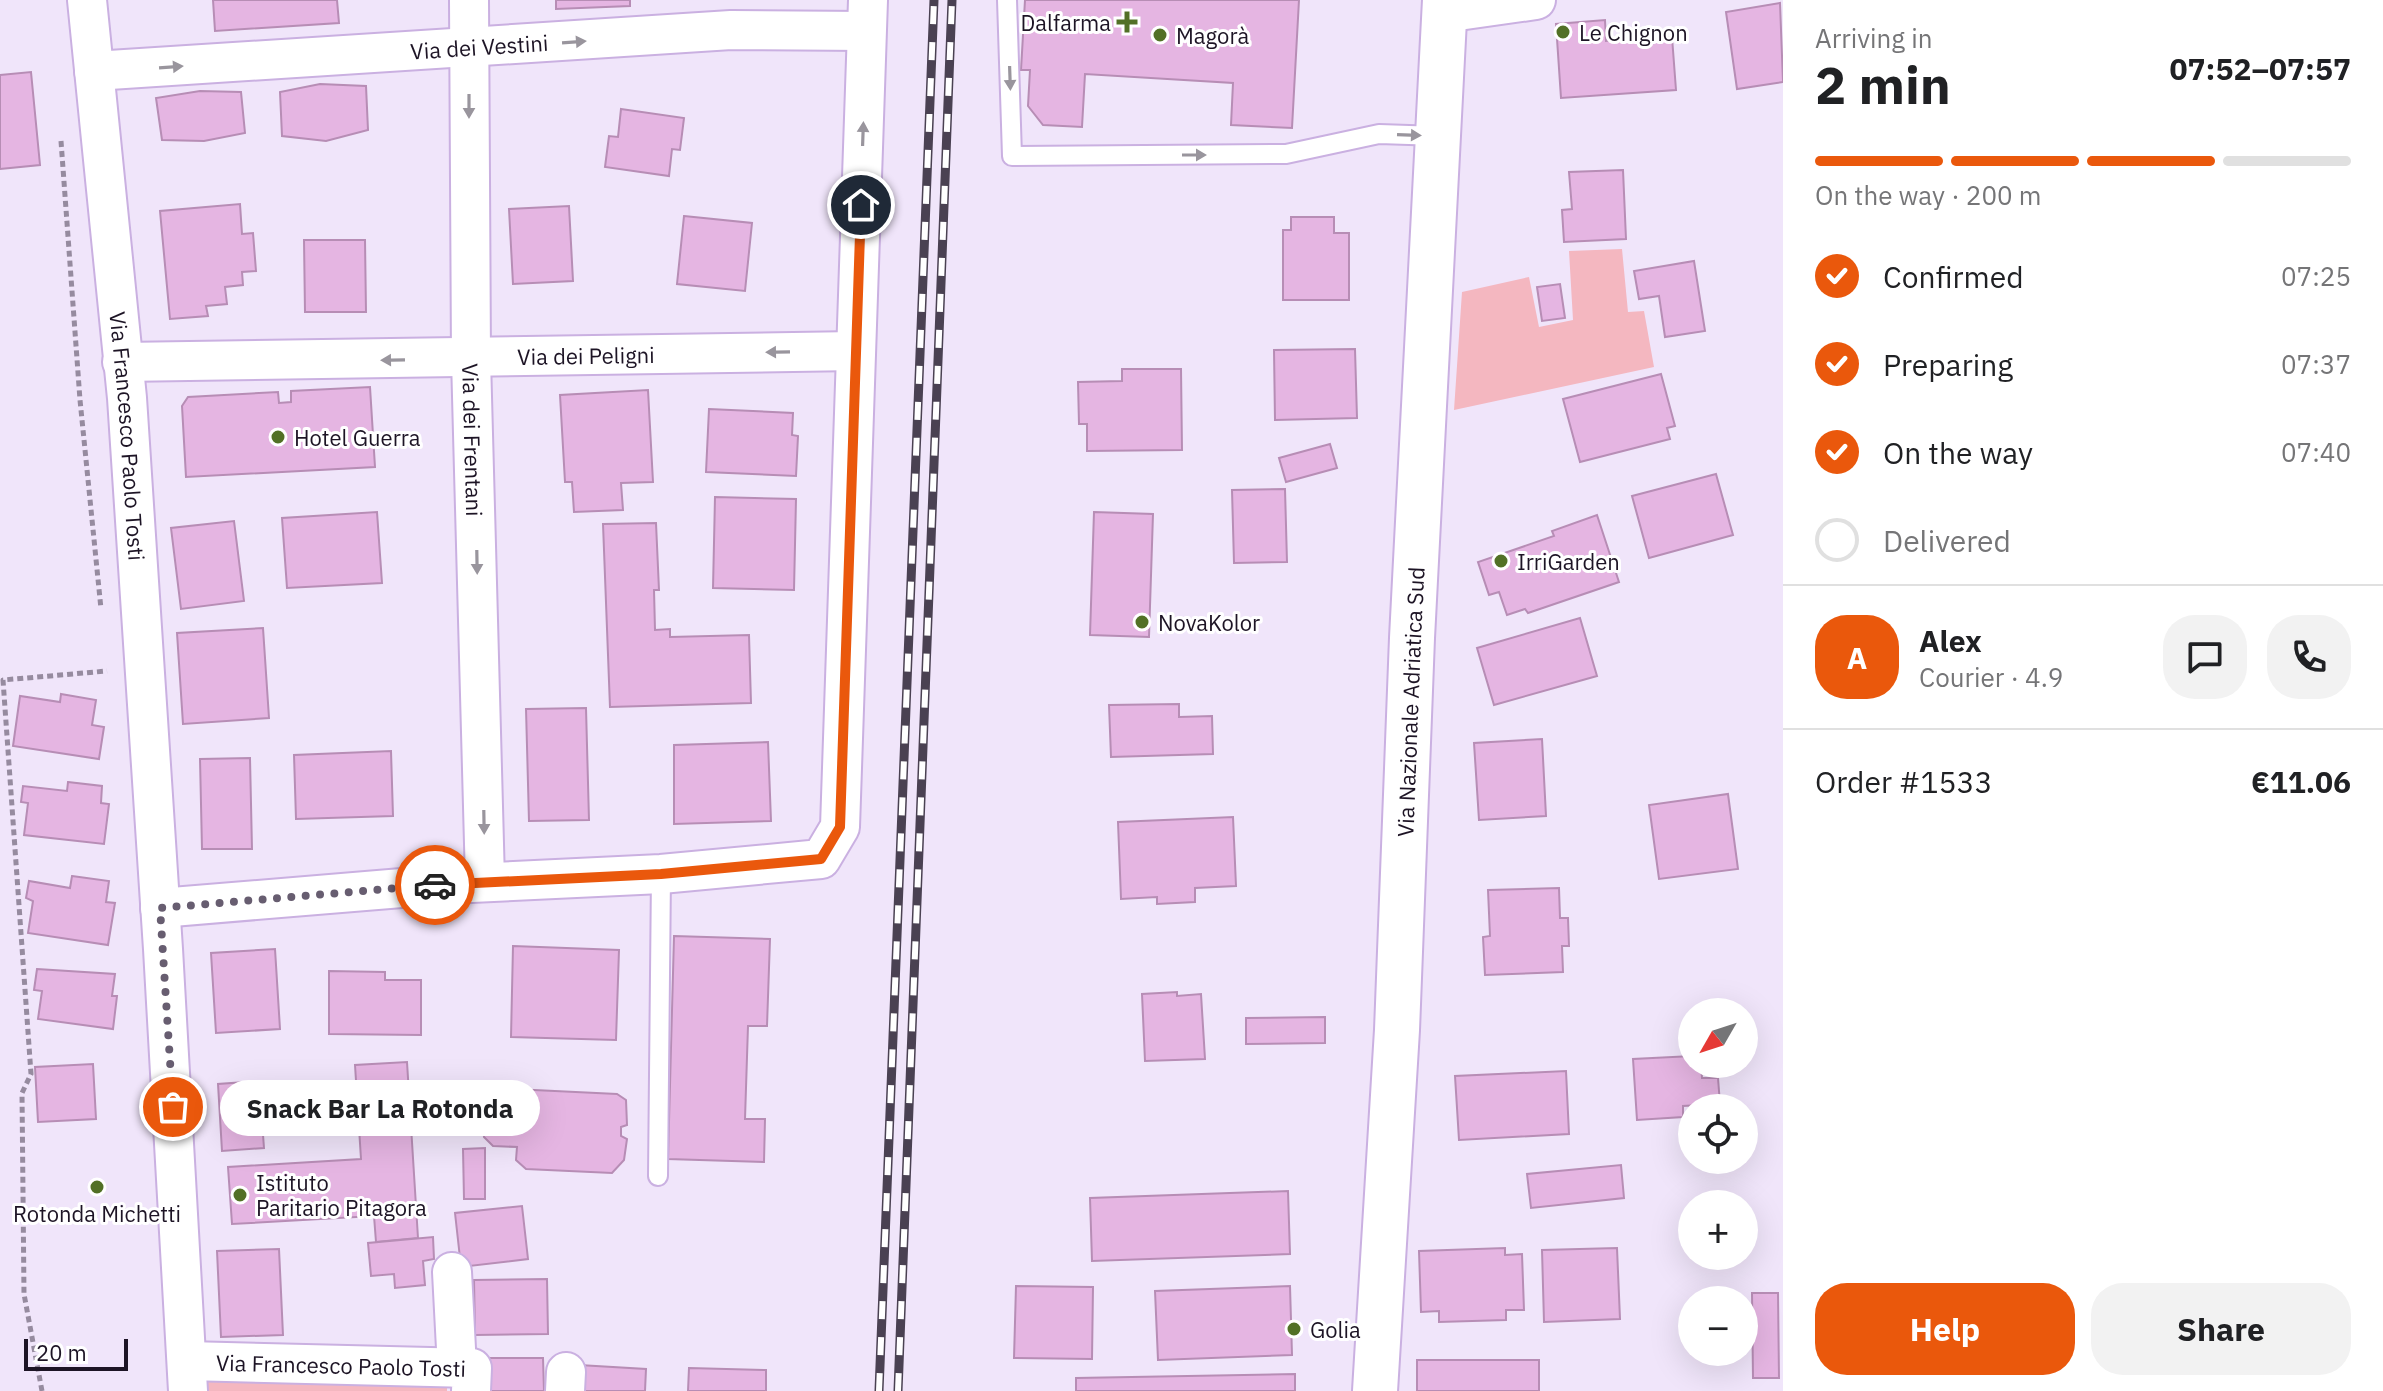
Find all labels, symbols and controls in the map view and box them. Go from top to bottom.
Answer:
place label: Dalfarma [1021,8,1111,37]
marker: Dalfarma [1118,13,1136,31]
place label: Le Chignon [1579,18,1688,47]
place label: Magorà [1176,21,1249,50]
text: Arriving in [1815,21,1932,55]
marker: Le Chignon [1554,23,1572,41]
marker: Magorà [1151,26,1169,44]
street label: Via dei Vestini [409,27,549,65]
one-way arrow [562,35,587,48]
text: 07:52–07:57 [2170,49,2351,88]
text: 2 min [1815,51,1951,118]
one-way arrow [159,60,184,73]
one-way arrow [1003,66,1016,91]
one-way arrow [463,94,475,119]
one-way arrow [856,121,869,146]
one-way arrow [1397,128,1422,141]
one-way arrow [1182,149,1207,161]
pin [827,171,895,239]
text: On the way · 200 m [1815,178,2041,212]
icon: home [839,183,883,227]
icon: check [1815,254,1859,298]
text: Confirmed [1883,257,2024,296]
text: 07:25 [2281,259,2351,293]
street label: Via Francesco Paolo Tosti [104,310,152,562]
street label: Via dei Peligni [517,340,655,371]
icon: check [1815,342,1859,386]
text: Preparing [1883,345,2013,384]
one-way arrow [765,346,790,359]
text: 07:37 [2281,347,2351,381]
one-way arrow [380,353,405,366]
street label: Via dei Frentani [457,363,490,517]
place label: Hotel Guerra [294,423,421,452]
marker: Hotel Guerra [269,428,287,446]
icon: check [1815,430,1859,474]
text: On the way [1883,433,2033,472]
text: 07:40 [2281,435,2351,469]
text: Delivered [1883,521,2011,560]
place label: IrriGarden [1517,547,1620,576]
one-way arrow [471,550,483,575]
marker: IrriGarden [1492,552,1510,570]
street label: Via Nazionale Adriatica Sud [1390,566,1430,838]
place label: NovaKolor [1158,608,1260,637]
marker: NovaKolor [1133,613,1151,631]
button: chat [2163,615,2247,699]
button: phone [2267,615,2351,699]
text: Alex [1919,621,1982,660]
text: A [1847,638,1867,677]
text: Courier · 4.9 [1919,660,2063,694]
text: Order #1533 [1815,762,1992,801]
text: €11.06 [2251,762,2351,801]
one-way arrow [477,810,490,835]
courier [395,845,475,925]
icon: car [413,863,457,907]
north arrow [1678,998,1758,1078]
map controls [1678,998,1758,1366]
pin [139,1073,207,1141]
callout: Snack Bar La Rotonda [221,1079,541,1135]
icon: bag [151,1085,195,1129]
text: Snack Bar La Rotonda [247,1091,513,1125]
button: locate [1678,1094,1758,1174]
place label: Istituto Paritario Pitagora [256,1168,427,1222]
marker: Rotonda Michetti [88,1178,106,1196]
marker: Istituto Paritario Pitagora [231,1186,249,1204]
button: + [1678,1190,1758,1270]
place label: Rotonda Michetti [13,1199,181,1228]
button: Help [1815,1283,2075,1375]
button: Share [2091,1283,2351,1375]
button: − [1678,1286,1758,1366]
place label: Golia [1310,1315,1361,1344]
marker: Golia [1285,1320,1303,1338]
scale bar [24,1335,128,1371]
text: 20 m [36,1338,87,1367]
street label: Via Francesco Paolo Tosti [216,1347,466,1382]

